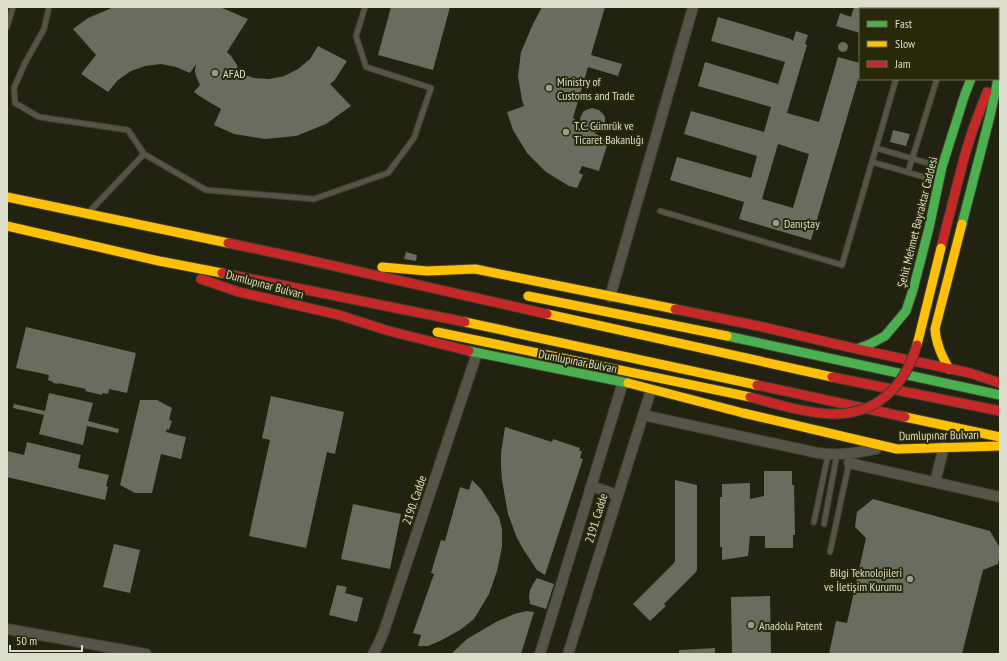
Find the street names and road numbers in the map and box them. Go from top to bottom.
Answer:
street label: Şehit Mehmet Bayraktar Caddesi [894,155,940,289]
street label: Dumlupınar Bulvarı [224,266,306,302]
street label: Dumlupınar Bulvarı [537,346,619,376]
street label: Dumlupınar Bulvarı [899,427,979,443]
street label: 2190. Cadde [399,473,429,527]
street label: 2191. Cadde [581,491,611,545]

